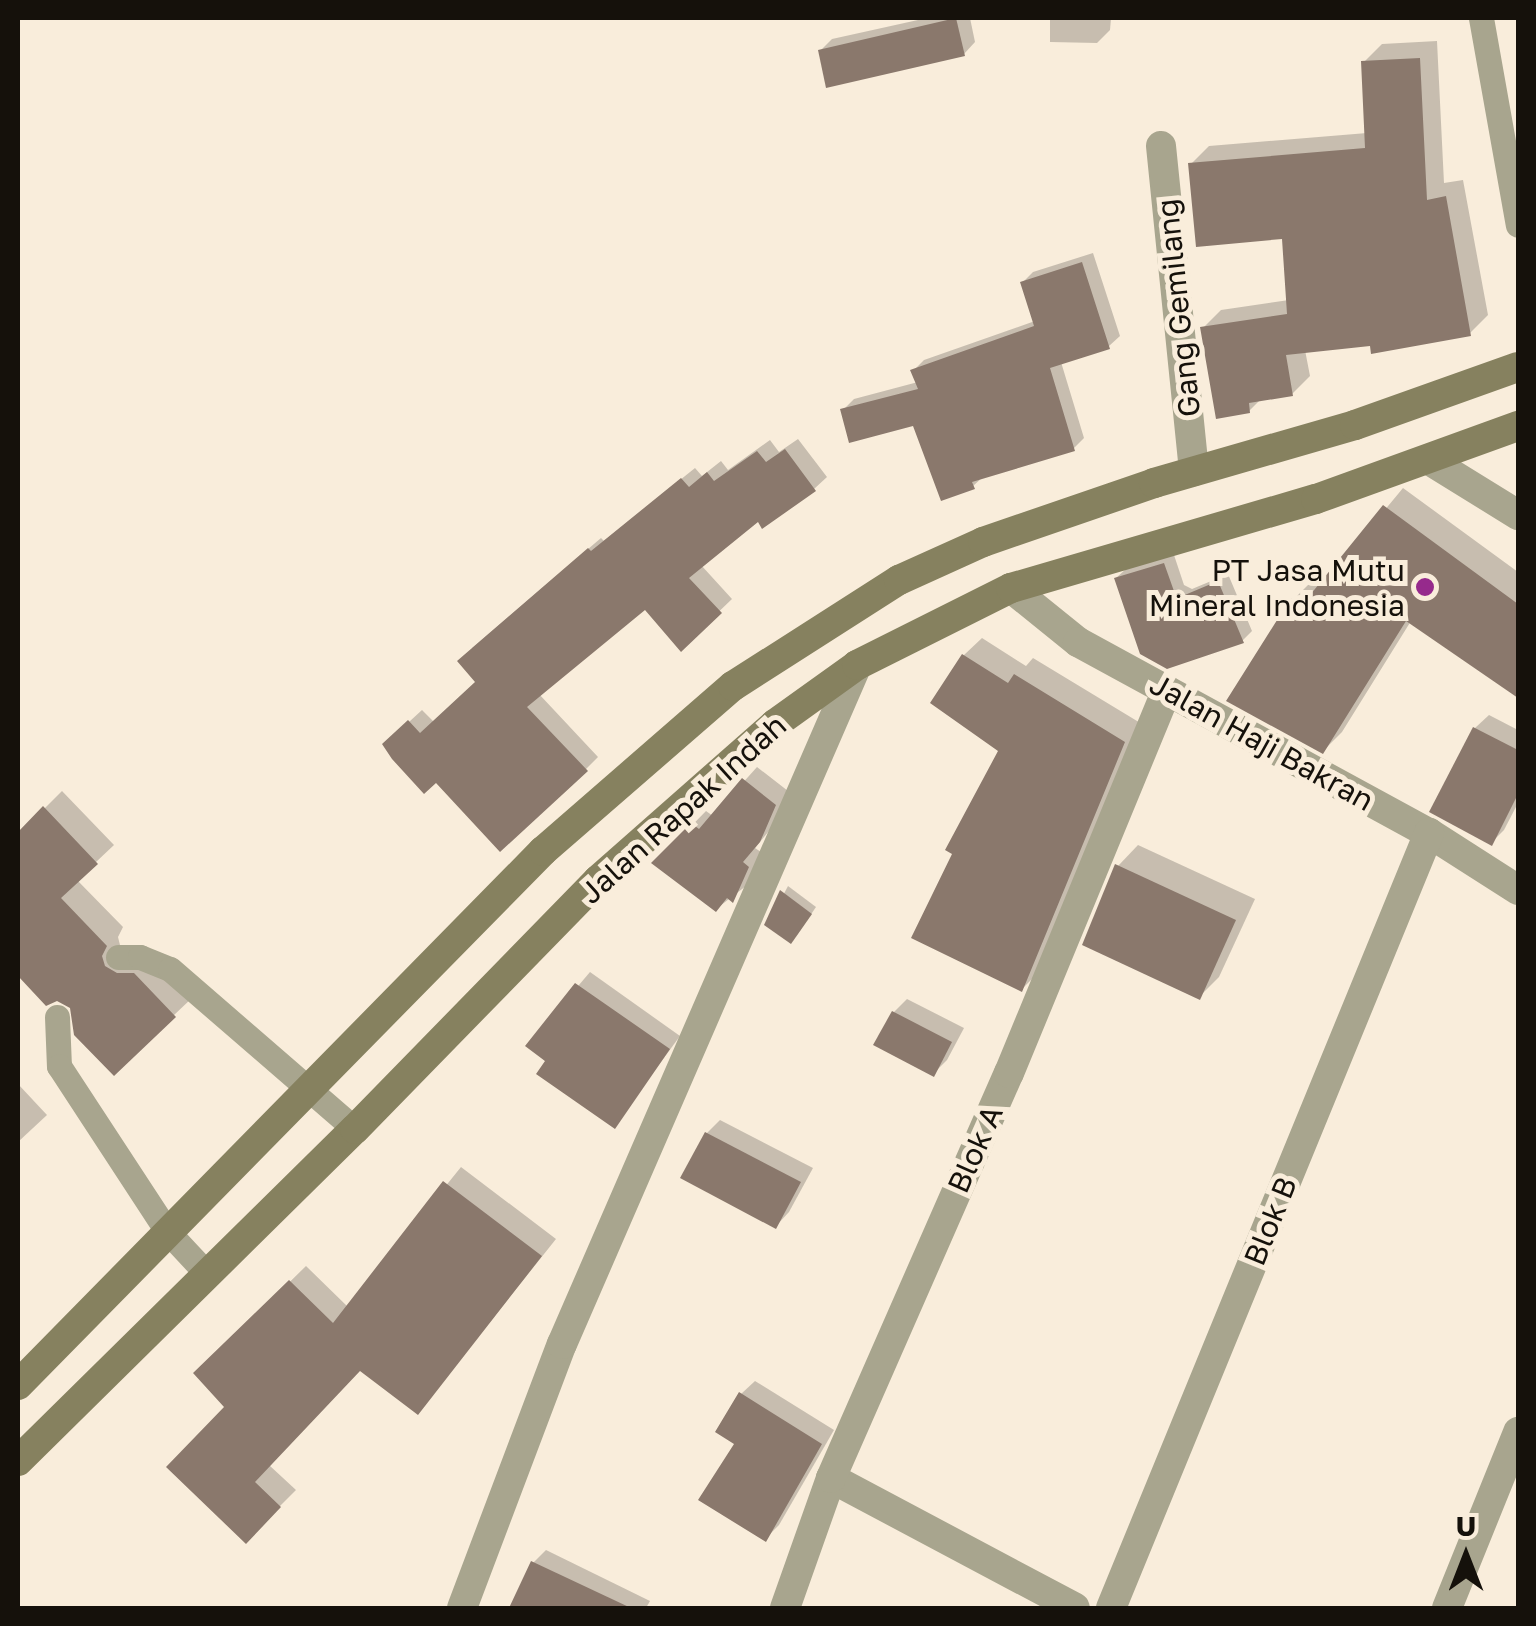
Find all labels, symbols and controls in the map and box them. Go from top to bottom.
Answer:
street label: Gang Gemilang [1149,197,1207,419]
place label: PT Jasa Mutu Mineral Indonesia [1149,552,1405,622]
marker: PT Jasa Mutu Mineral Indonesia [1414,576,1436,598]
street label: Jalan Haji Bakran [1144,666,1380,818]
street label: Jalan Rapak Indah [573,707,793,911]
street label: Blok A [940,1100,1010,1198]
street label: Blok B [1236,1172,1304,1270]
north arrow [1416,1506,1516,1606]
text: U [1456,1509,1476,1542]

